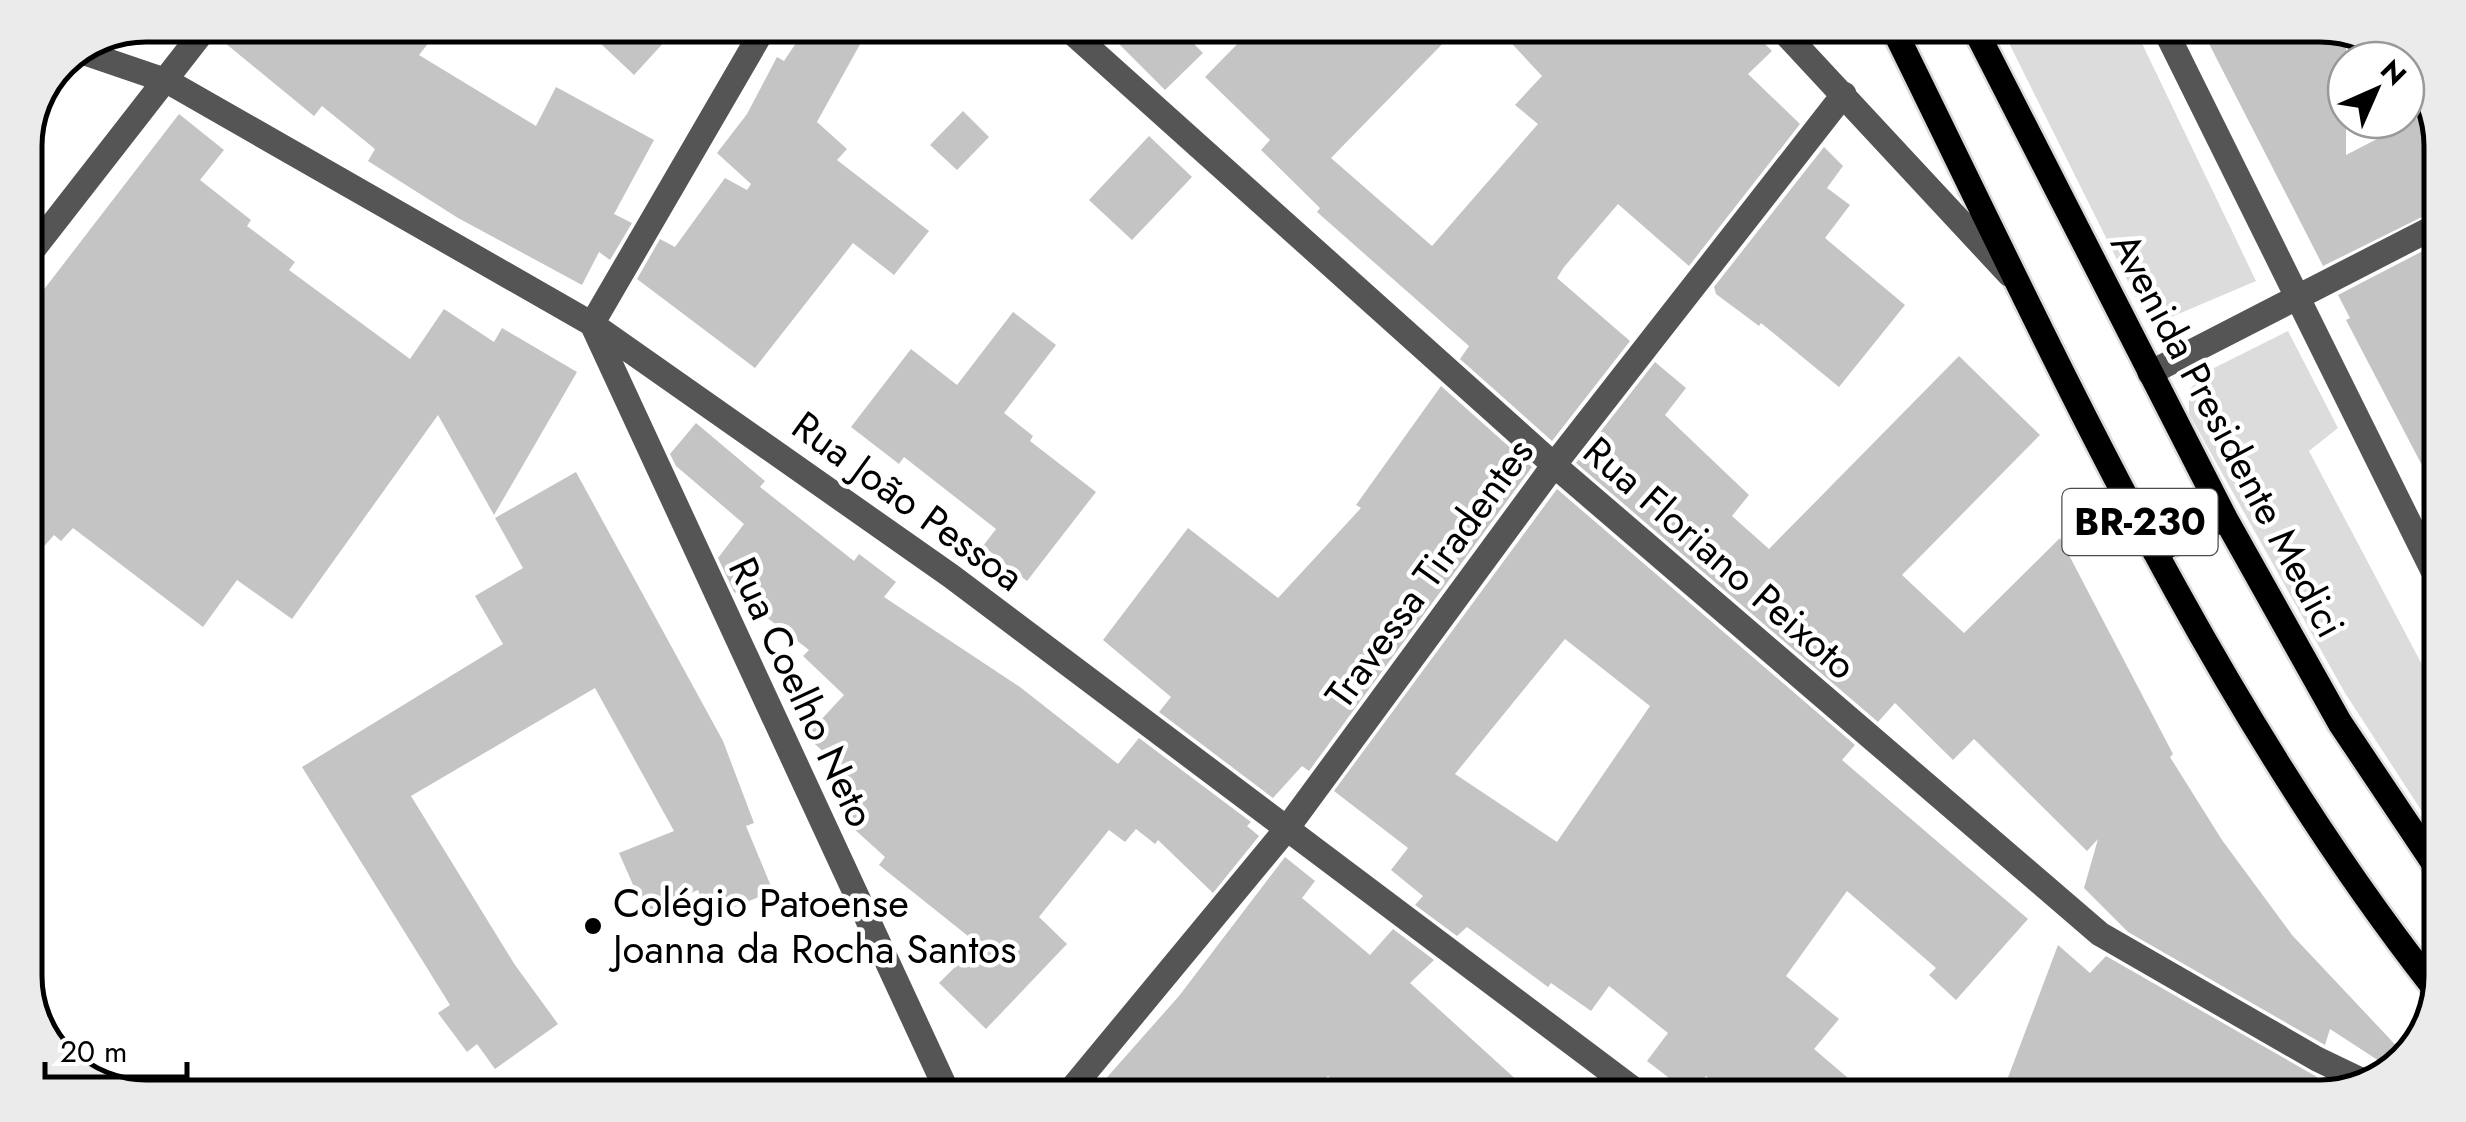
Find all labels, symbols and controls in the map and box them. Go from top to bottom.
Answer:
north arrow [2326,40,2426,140]
text: N [2371,50,2416,95]
street label: Avenida Presidente Medici [2096,222,2360,648]
street label: Rua João Pessoa [780,397,1036,605]
street label: Rua Floriano Peixoto [1571,423,1869,693]
street label: Travessa Tiradentes [1311,426,1547,720]
road number: BR-230 [2062,489,2218,555]
street label: Rua Coelho Neto [714,548,890,836]
place label: Colégio Patoense Joanna da Rocha Santos [608,874,1016,978]
marker: Colégio Patoense Joanna da Rocha Santos [582,915,604,937]
scale bar [45,1017,188,1079]
text: 20 m [60,1030,127,1073]

